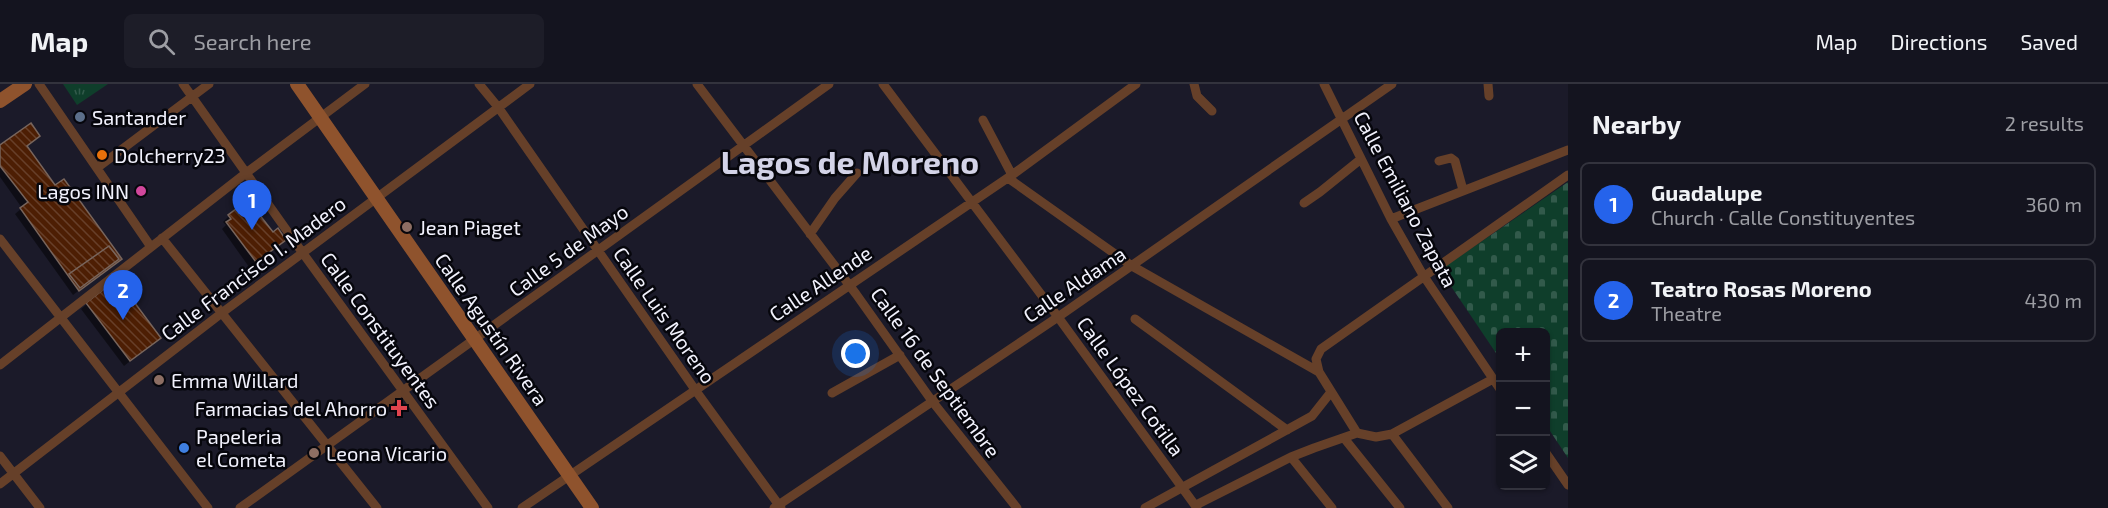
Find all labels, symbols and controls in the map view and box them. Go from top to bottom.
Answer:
search box [124,14,544,68]
text: Map [30,24,88,58]
icon: search [145,25,178,58]
text: Search here [193,28,312,54]
text: Map [1815,29,1858,54]
text: Directions [1891,29,1987,54]
text: Saved [2020,29,2078,54]
place label: Santander [92,105,186,129]
street label: Calle Emiliano Zapata [1349,107,1463,291]
text: Nearby [1592,108,1681,139]
marker: Santander [73,110,87,124]
text: 2 results [2005,111,2084,135]
district label: Lagos de Moreno [721,142,979,180]
place label: Dolcherry23 [114,143,226,167]
marker: Dolcherry23 [95,148,109,162]
place label: Lagos INN [37,179,129,203]
text: Guadalupe [1651,179,1762,205]
pin: 1 [232,180,272,230]
marker: Lagos INN [134,184,148,198]
street label: Calle Francisco I. Madero [156,191,350,345]
text: 1 [1609,192,1618,216]
text: 360 m [2025,192,2082,216]
street label: Calle 5 de Mayo [504,199,632,301]
text: Church · Calle Constituyentes [1651,205,1915,229]
place label: Jean Piaget [419,215,521,239]
marker: Jean Piaget [400,220,414,234]
street label: Calle Allende [764,240,876,326]
street label: Calle Aldama [1018,241,1130,327]
street label: Calle Luis Moreno [609,242,721,388]
street label: Calle Constituyentes [316,247,446,413]
street label: Calle Agustín Rivera [430,248,554,410]
pin: 2 [104,270,142,320]
text: Teatro Rosas Moreno [1651,275,1872,301]
street label: Calle 16 de Septiembre [866,282,1006,462]
text: 2 [1608,288,1619,312]
text: 430 m [2025,288,2082,312]
text: Theatre [1651,301,1722,325]
street label: Calle López Cotilla [1072,312,1190,460]
map controls [1496,328,1550,490]
button: + [1496,328,1550,382]
your location [841,339,870,368]
place label: Emma Willard [171,368,298,392]
marker: Emma Willard [152,373,166,387]
button: − [1496,382,1550,436]
place label: Farmacias del Ahorro [195,396,387,420]
marker: Farmacias del Ahorro [392,401,406,415]
place label: Papeleria el Cometa [196,424,286,471]
button: layers [1496,436,1550,490]
marker: Papeleria el Cometa [177,441,191,455]
place label: Leona Vicario [326,441,447,465]
marker: Leona Vicario [307,446,321,460]

